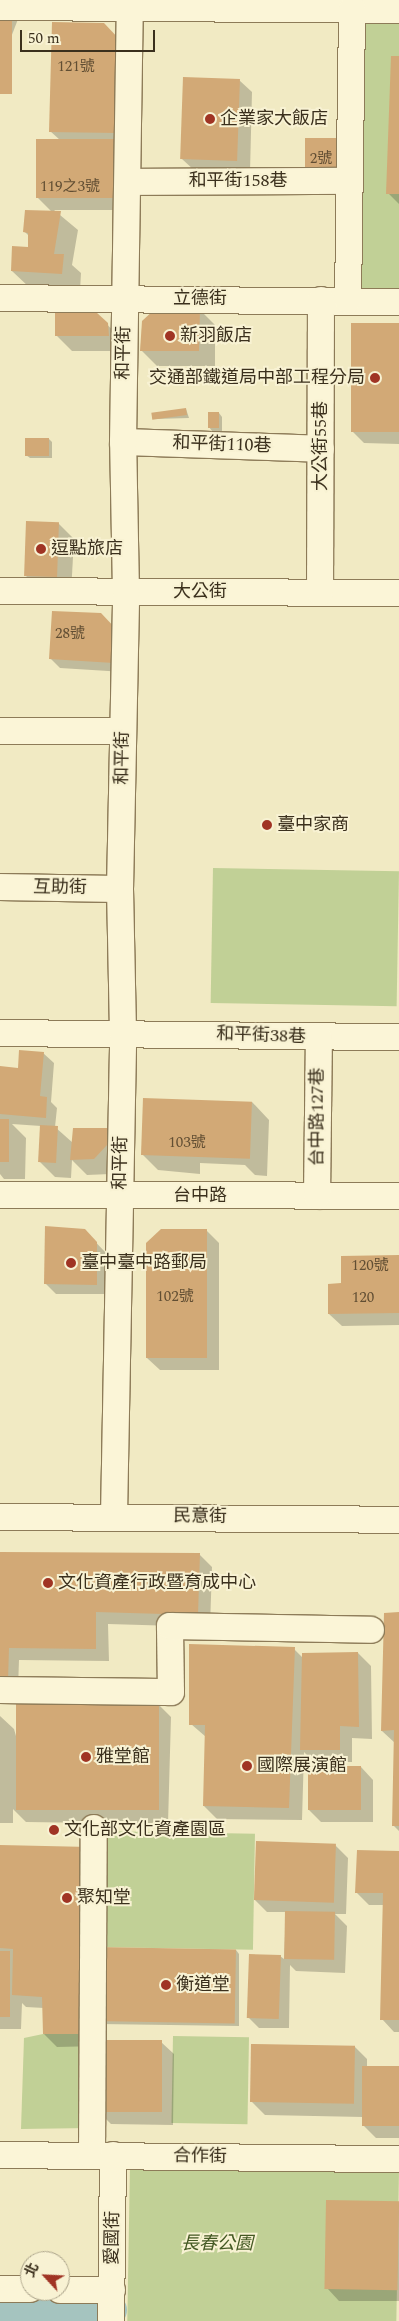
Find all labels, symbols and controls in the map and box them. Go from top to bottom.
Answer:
scale bar [22,20,158,52]
text: 50 m [28,27,60,50]
house number: 121號 [57,58,95,76]
place label: 企業家大飯店 [220,108,328,130]
marker: 企業家大飯店 [204,113,216,125]
house number: 2號 [310,150,332,168]
street label: 和平街158巷 [189,170,287,192]
house number: 119之3號 [40,178,100,196]
street label: 立德街 [173,288,227,310]
place label: 新羽飯店 [180,325,252,347]
street label: 和平街 [113,326,135,380]
marker: 新羽飯店 [164,330,176,342]
place label: 交通部鐵道局中部工程分局 [149,367,365,389]
marker: 交通部鐵道局中部工程分局 [369,372,381,384]
street label: 大公街55巷 [310,401,332,491]
street label: 和平街110巷 [172,432,272,458]
place label: 逗點旅店 [51,538,123,560]
marker: 逗點旅店 [35,543,47,555]
street label: 大公街 [173,581,227,603]
house number: 28號 [55,625,85,643]
street label: 和平街 [112,731,134,785]
place label: 臺中家商 [277,814,349,836]
marker: 臺中家商 [261,819,273,831]
street label: 互助街 [33,877,87,899]
street label: 和平街38巷 [216,1024,306,1048]
street label: 台中路127巷 [307,1068,329,1166]
house number: 103號 [168,1134,206,1152]
street label: 和平街 [110,1136,132,1190]
street label: 台中路 [173,1185,227,1207]
place label: 臺中臺中路郵局 [81,1252,207,1274]
marker: 臺中臺中路郵局 [65,1257,77,1269]
house number: 120號 [351,1257,389,1275]
house number: 102號 [156,1288,194,1306]
house number: 120 [352,1289,374,1307]
street label: 民意街 [173,1506,227,1528]
place label: 文化資產行政暨育成中心 [58,1572,256,1594]
marker: 文化資產行政暨育成中心 [42,1577,54,1589]
place label: 雅堂館 [96,1746,150,1768]
marker: 雅堂館 [80,1751,92,1763]
place label: 國際展演館 [257,1755,347,1777]
marker: 國際展演館 [241,1760,253,1772]
place label: 文化部文化資產園區 [64,1819,226,1841]
marker: 文化部文化資產園區 [48,1824,60,1836]
place label: 聚知堂 [77,1887,131,1909]
marker: 聚知堂 [61,1892,73,1904]
place label: 衡道堂 [176,1974,230,1996]
marker: 衡道堂 [160,1979,172,1991]
street label: 合作街 [173,2146,227,2168]
street label: 愛國街 [102,2211,124,2265]
park label: 長春公園 [181,2233,253,2255]
north arrow [20,2251,70,2301]
text: 北 [19,2259,44,2281]

